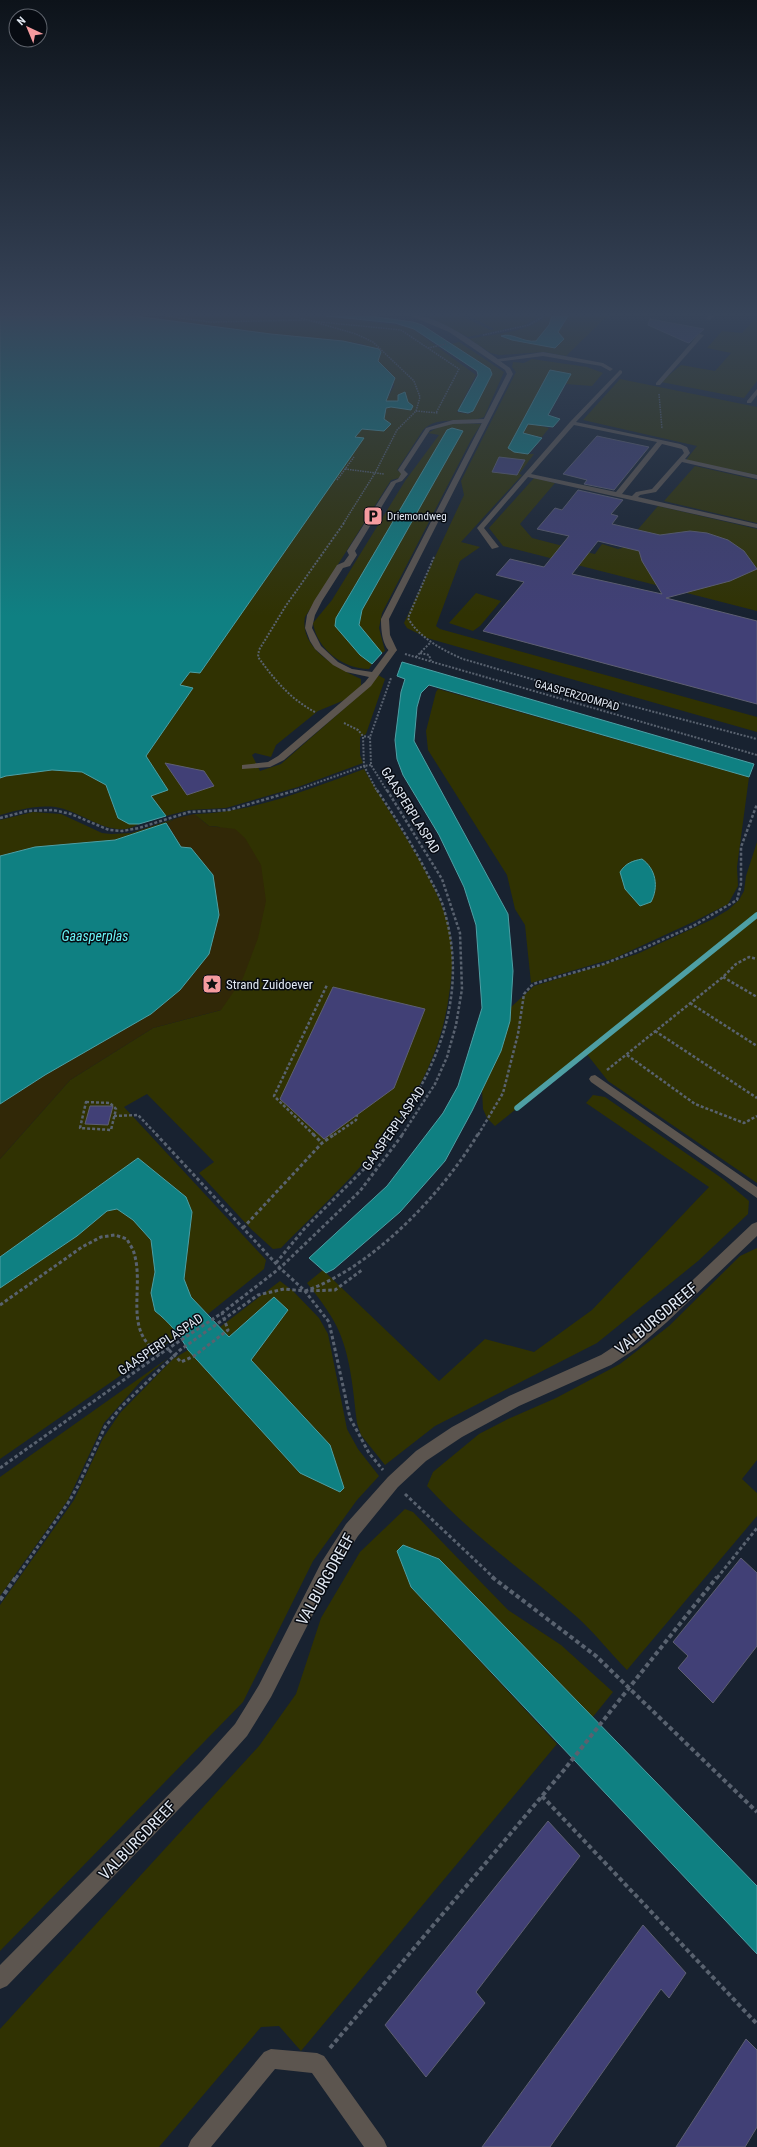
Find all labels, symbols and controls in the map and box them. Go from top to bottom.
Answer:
north arrow [8,8,48,48]
text: N [14,14,29,28]
parking icon: Driemondweg [362,505,384,527]
place label: Driemondweg [387,510,447,523]
street label: GAASPERZOOMPAD [533,677,621,714]
street label: GAASPERPLASPAD [378,764,443,856]
water label: Gaasperplas [62,928,128,944]
place icon: Strand Zuidoever [201,973,223,995]
place label: Strand Zuidoever [226,977,313,992]
street label: GAASPERPLASPAD [359,1083,428,1173]
street label: VALBURGDREEF [611,1278,702,1358]
street label: GAASPERPLASPAD [115,1311,206,1378]
street label: VALBURGDREEF [292,1530,359,1629]
street label: VALBURGDREEF [95,1797,180,1884]

